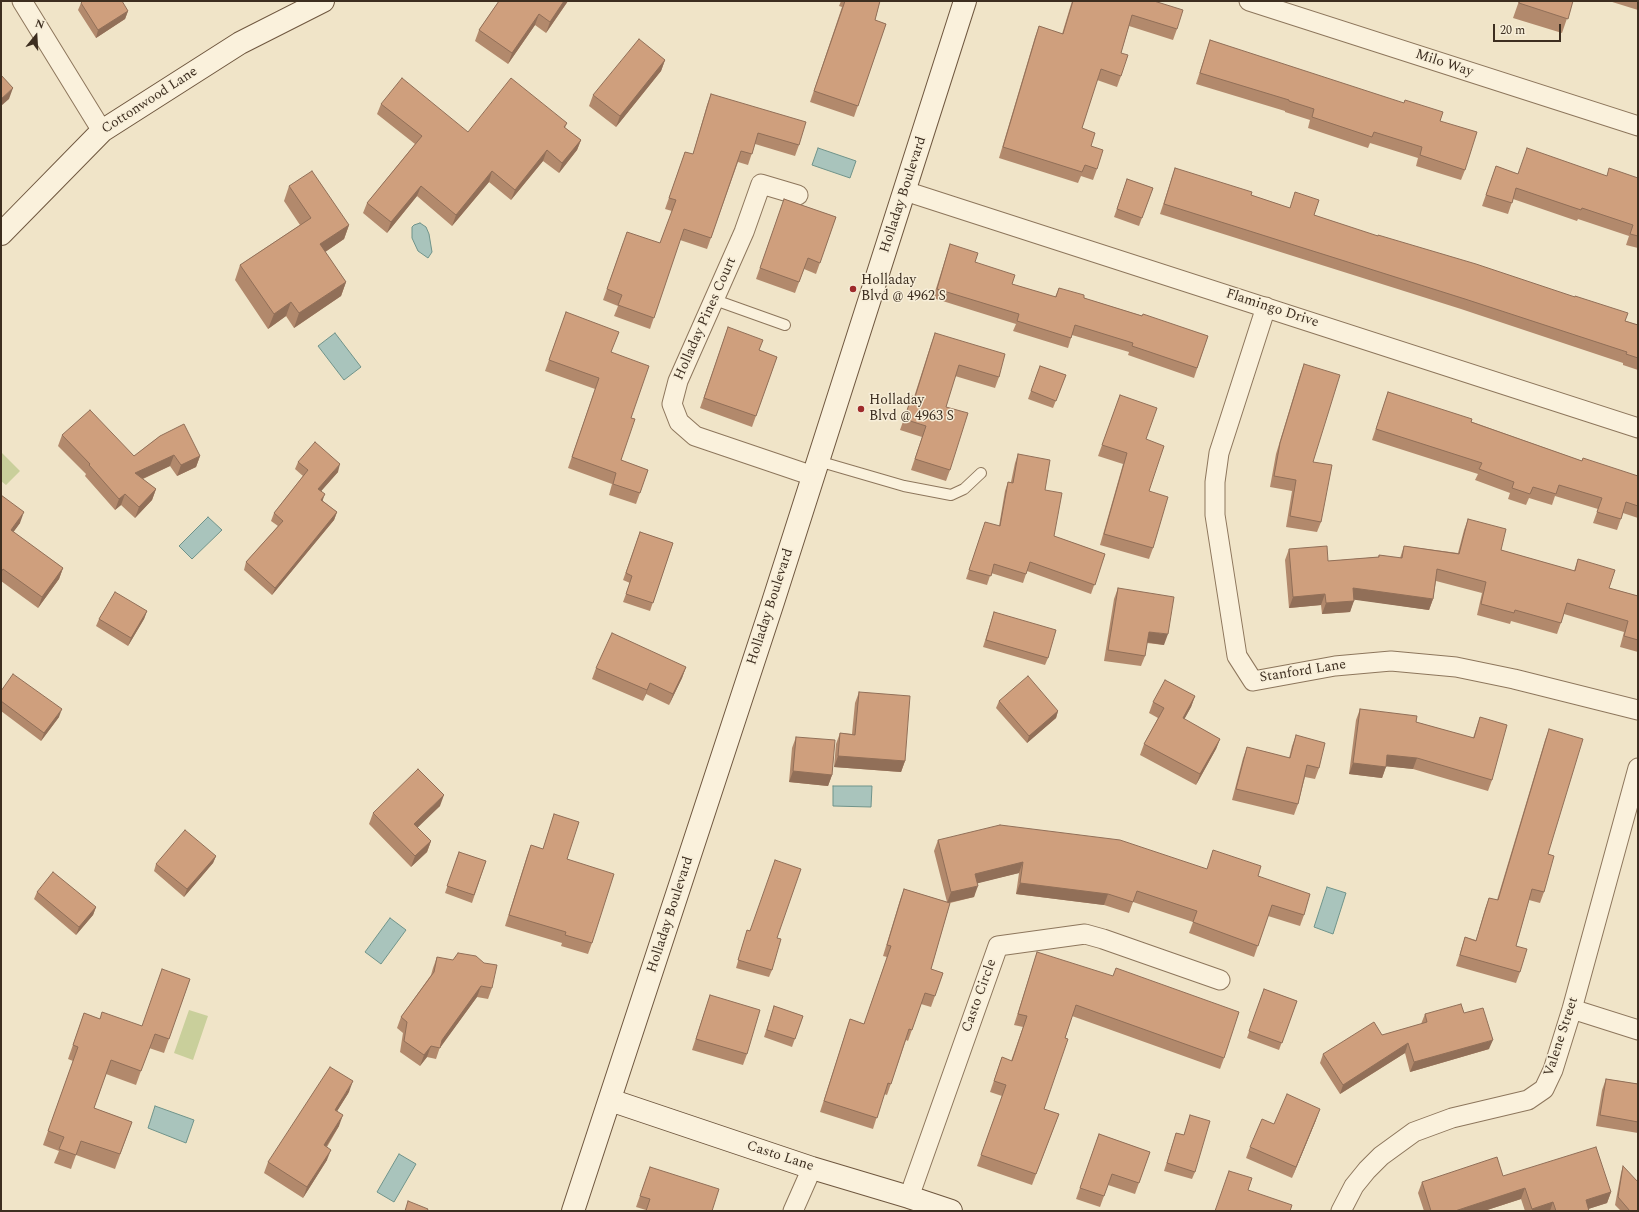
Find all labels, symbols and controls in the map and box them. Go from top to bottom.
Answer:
text: N [33,15,47,34]
north arrow [16,16,56,56]
scale bar [1495,16,1563,42]
text: 20 m [1500,21,1525,40]
street label: Milo Way [1413,47,1475,81]
street label: Cottonwood Lane [99,64,201,138]
street label: Holladay Boulevard [877,135,931,255]
street label: Holladay Pines Court [671,255,741,383]
place label: Holladay Blvd @ 4962 S [861,273,946,306]
marker: Holladay Blvd @ 4962 S [848,284,858,294]
street label: Flamingo Drive [1223,286,1321,332]
place label: Holladay Blvd @ 4963 S [869,393,954,426]
marker: Holladay Blvd @ 4963 S [856,404,866,414]
street label: Holladay Boulevard [744,547,798,667]
street label: Stanford Lane [1259,657,1347,687]
street label: Holladay Boulevard [644,855,698,975]
street label: Casto Circle [959,957,1001,1035]
street label: Valene Street [1541,995,1583,1079]
street label: Casto Lane [744,1138,816,1176]

